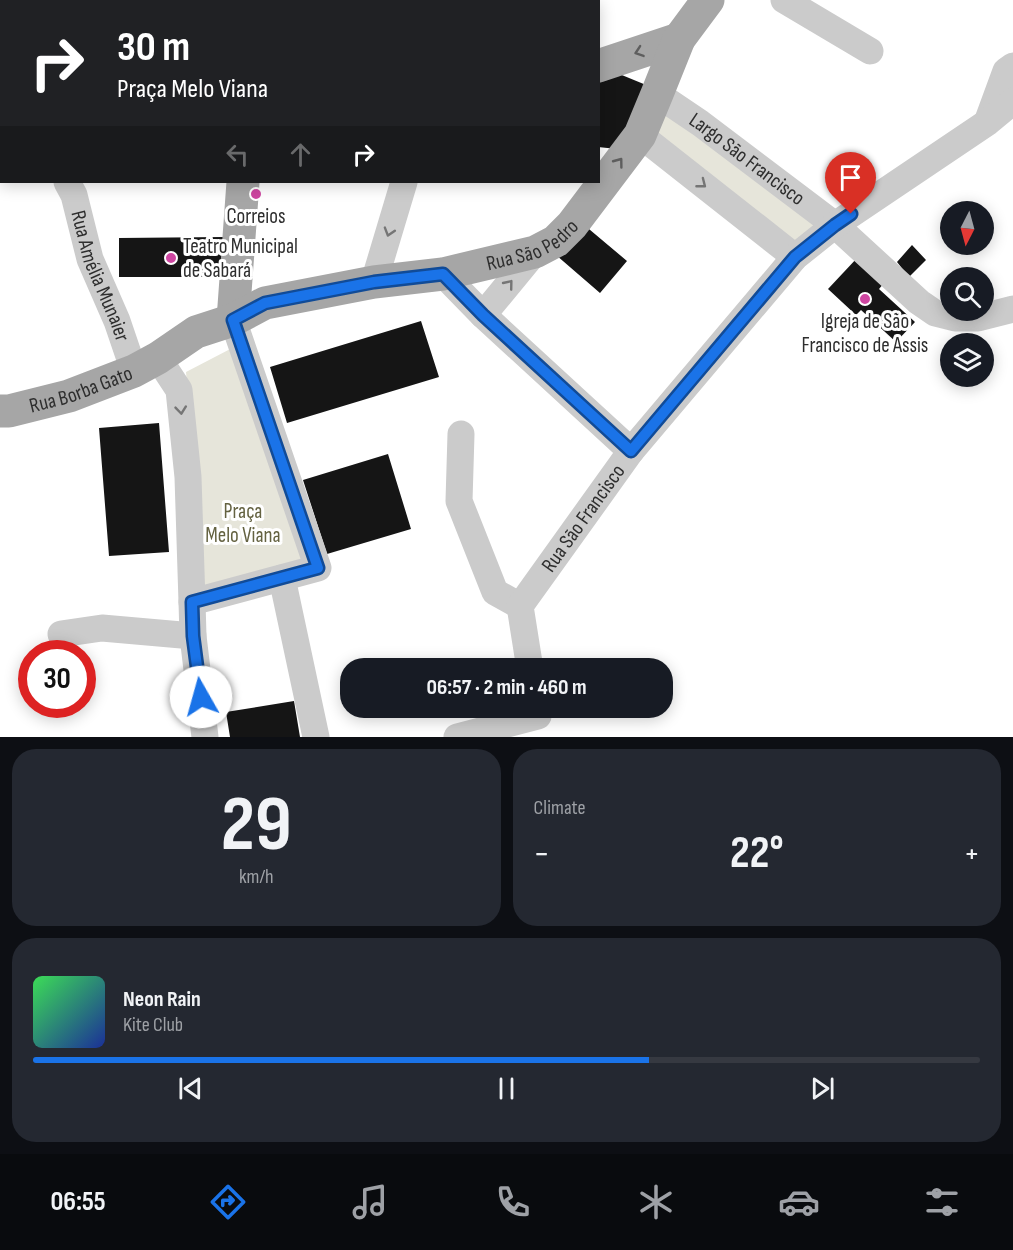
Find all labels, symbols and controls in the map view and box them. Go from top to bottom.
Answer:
text: 30 m [117,22,190,73]
icon: right [18,24,96,102]
one-way arrow [634,45,645,58]
text: Praça Melo Viana [117,73,268,105]
street label: Largo São Francisco [684,107,810,211]
icon: left [221,138,254,171]
icon: ahead [284,138,317,171]
icon: right [347,138,380,171]
pin [825,152,876,214]
one-way arrow [612,158,623,169]
icon: arrive [834,161,867,194]
one-way arrow [695,177,706,188]
marker: Correios [249,187,263,201]
north arrow [940,201,994,255]
map controls [940,201,994,387]
place label: Correios [226,204,286,229]
street label: Rua Amélia Munaier [65,208,135,345]
street label: Rua São Pedro [484,214,584,276]
one-way arrow [384,226,396,237]
place label: Teatro Municipal de Sabará [183,234,298,283]
marker: Teatro Municipal de Sabará [164,251,178,265]
button: search [940,267,994,321]
one-way arrow [502,279,513,290]
marker: Igreja de São Francisco de Assis [858,292,872,306]
place label: Igreja de São Francisco de Assis [802,309,928,358]
button: layers [940,333,994,387]
street label: Rua Borba Gato [27,361,136,418]
one-way arrow [174,405,187,414]
street label: Rua São Francisco [536,460,630,577]
park label: Praça Melo Viana [205,499,281,548]
speed limit sign: 30 [18,640,96,718]
position arrow [169,665,233,729]
text: 06:57 · 2 min · 460 m [426,674,587,701]
text: 29 [221,779,292,872]
text: Climate [534,796,586,820]
text: 22° [730,826,784,881]
text: − [534,834,550,874]
text: + [964,834,980,874]
text: km/h [239,865,274,889]
text: Neon Rain [123,986,201,1013]
text: Kite Club [123,1013,183,1037]
icon: previous [174,1072,207,1105]
icon: pause [490,1072,523,1105]
icon: next [806,1072,839,1105]
icon: directions [207,1181,249,1223]
icon: music [349,1181,391,1223]
icon: phone [492,1181,534,1223]
icon: climate [635,1181,677,1223]
icon: car [778,1181,820,1223]
icon: filters [921,1181,963,1223]
text: 06:55 [50,1186,106,1218]

